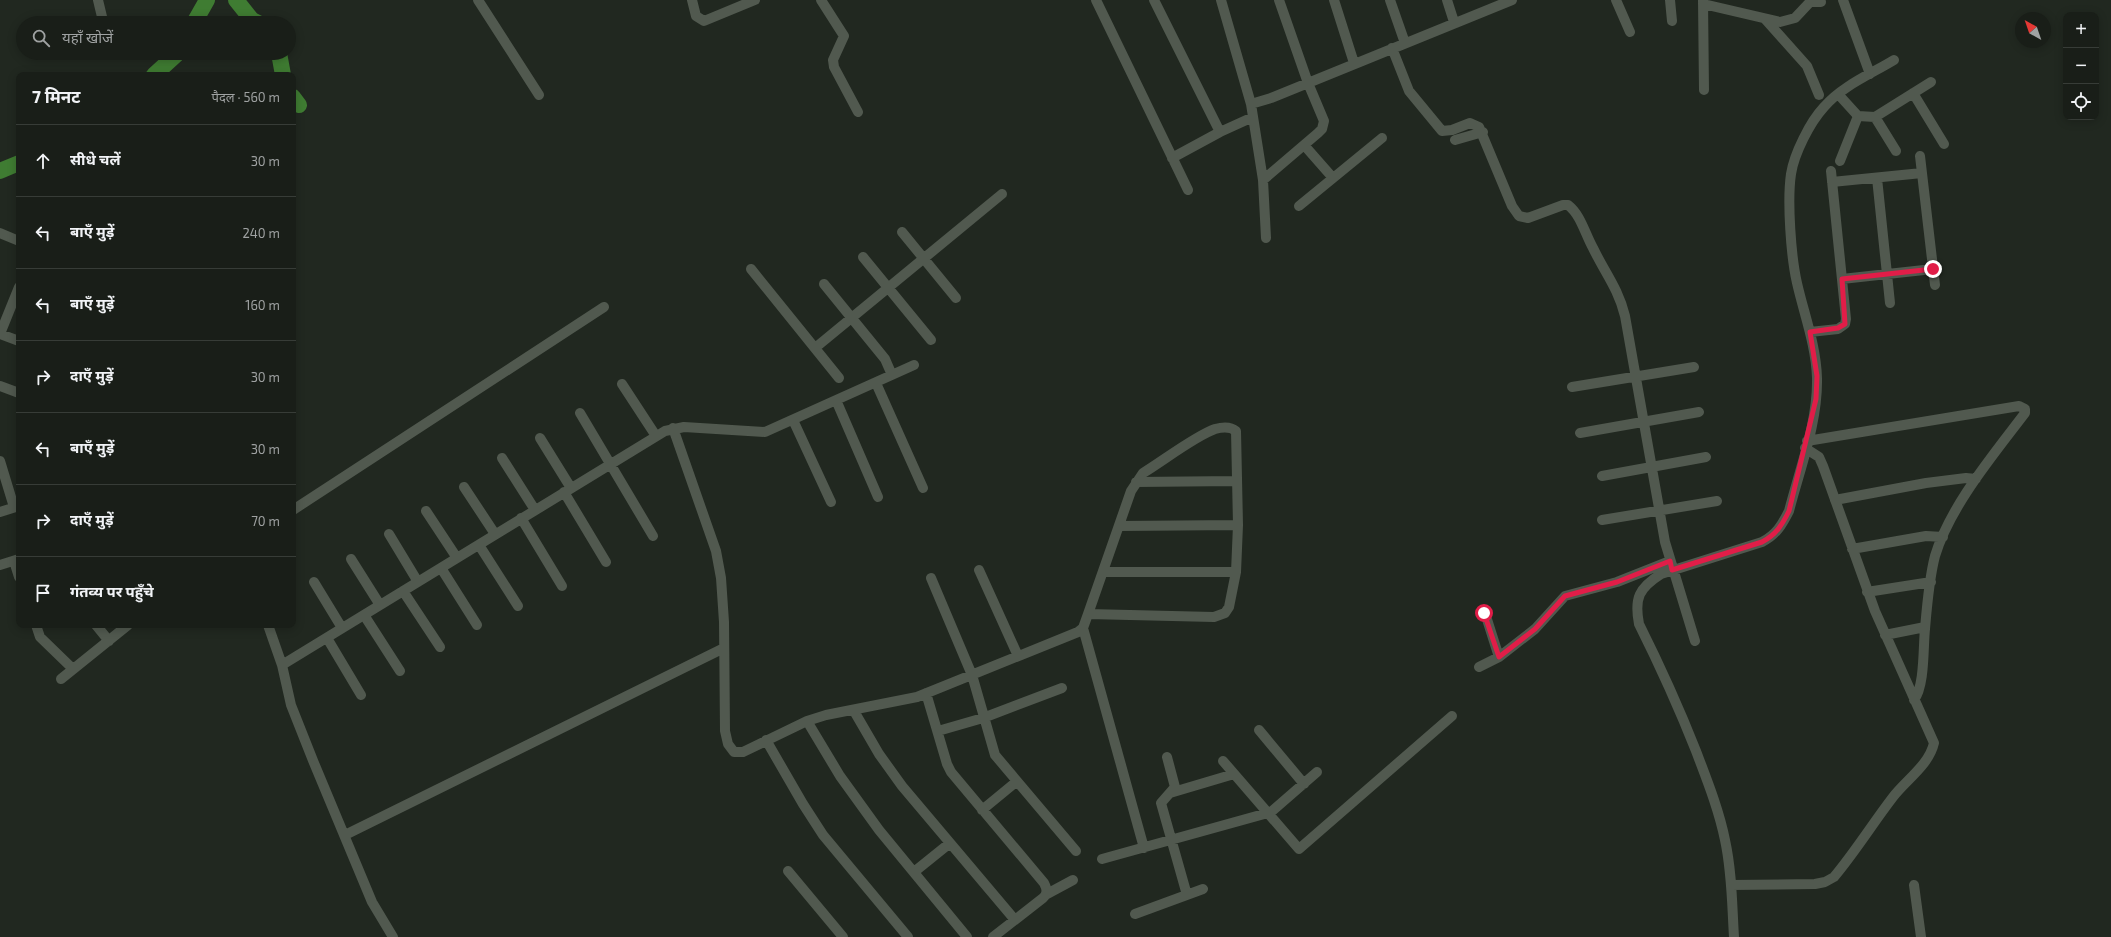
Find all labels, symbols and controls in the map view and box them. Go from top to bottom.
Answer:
north arrow [2015,12,2051,48]
map controls [2063,12,2099,120]
button: + [2063,12,2099,48]
search box [16,16,296,60]
icon: search [30,27,52,49]
text: यहाँ खोजें [62,28,113,46]
button: − [2063,48,2099,84]
button: locate [2063,84,2099,120]
text: 7 मिनट [32,86,80,106]
text: पैदल · 560 m [212,89,280,105]
icon: ahead [32,150,54,172]
text: सीधे चलें [70,150,121,168]
text: 30 m [251,153,280,169]
icon: left [32,222,54,244]
text: बाएँ मुड़ें [70,222,114,240]
text: 240 m [243,225,280,241]
route end [1924,260,1942,278]
icon: left [32,294,54,316]
text: बाएँ मुड़ें [70,294,114,312]
text: 160 m [245,297,280,313]
icon: right [32,366,54,388]
text: दाएँ मुड़ें [70,366,114,384]
text: 30 m [251,369,280,385]
icon: left [32,438,54,460]
text: बाएँ मुड़ें [70,438,114,456]
text: 30 m [251,441,280,457]
icon: right [32,510,54,532]
text: दाएँ मुड़ें [70,510,114,528]
text: 70 m [251,513,280,529]
icon: arrive [32,582,54,604]
text: गंतव्य पर पहुँचे [70,582,154,600]
route start [1475,604,1493,622]

